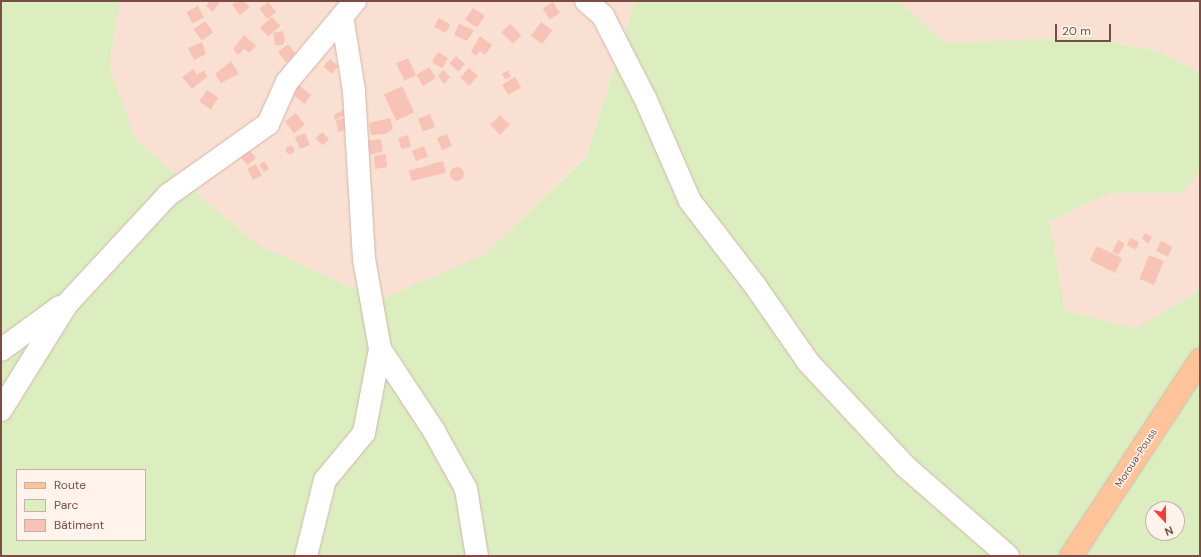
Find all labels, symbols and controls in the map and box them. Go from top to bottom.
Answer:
scale bar [1057,16,1113,42]
text: 20 m [1062,23,1091,39]
street label: Moroua-Pouss [1113,426,1159,490]
legend [16,469,146,541]
text: Route [54,477,86,493]
text: Parc [54,497,78,513]
north arrow [1145,501,1185,541]
text: Bâtiment [54,517,104,533]
text: N [1163,523,1175,539]

